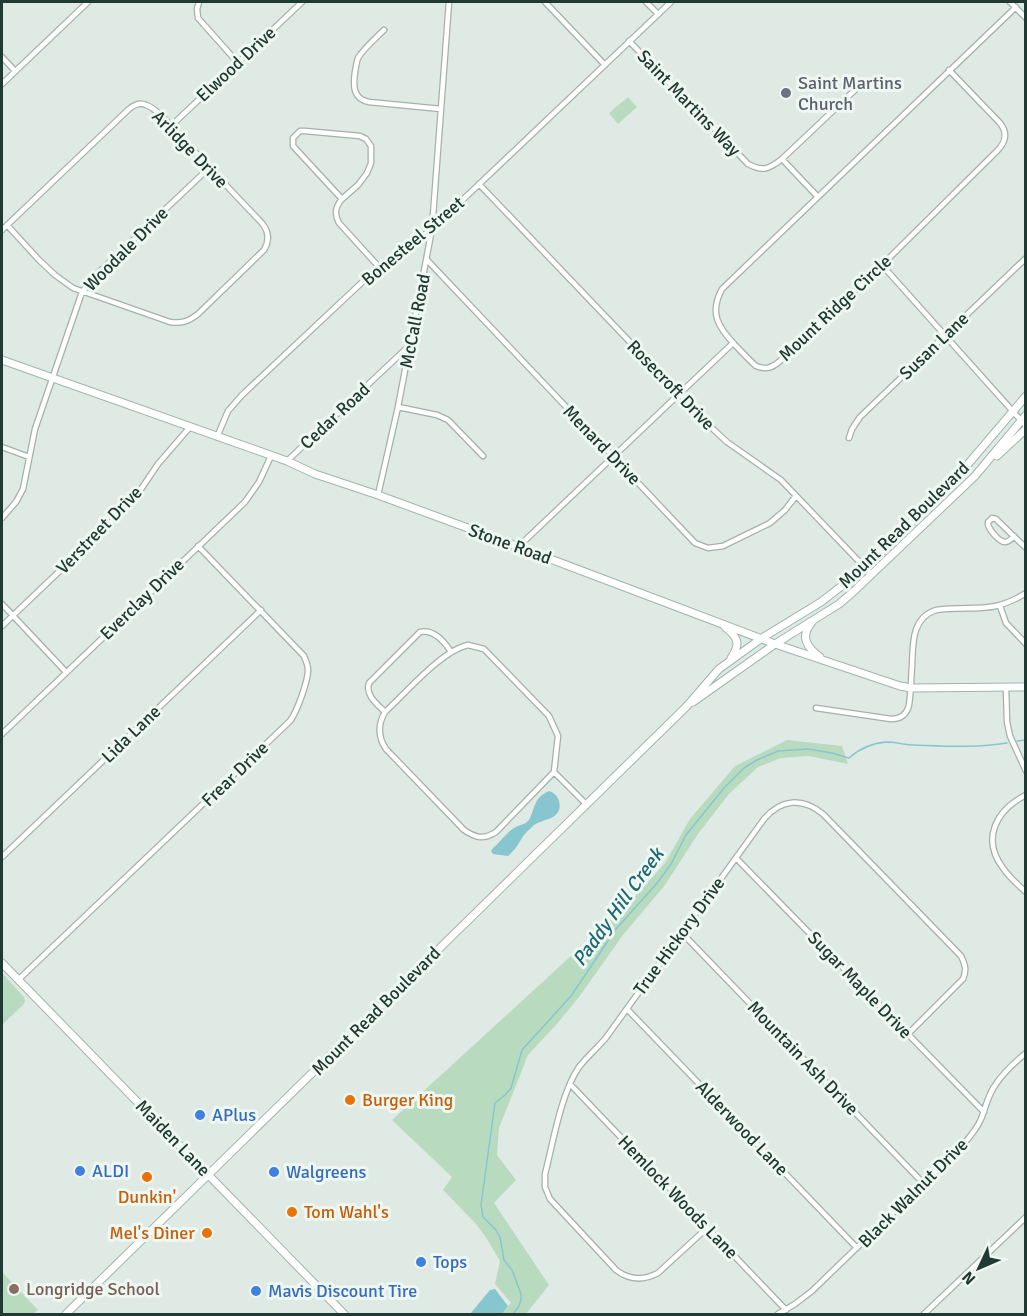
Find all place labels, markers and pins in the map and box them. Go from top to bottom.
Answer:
place label: Saint Martins Church [798,72,902,115]
marker: Saint Martins Church [779,86,793,100]
place label: Burger King [362,1089,453,1111]
marker: Burger King [343,1093,357,1107]
place label: APlus [212,1104,256,1126]
marker: APlus [193,1108,207,1122]
place label: ALDI [92,1160,129,1182]
place label: Walgreens [286,1161,367,1183]
marker: ALDI [73,1164,87,1178]
marker: Walgreens [267,1165,281,1179]
marker: Dunkin' [140,1170,154,1184]
place label: Dunkin' [118,1186,176,1208]
place label: Tom Wahl's [304,1201,389,1223]
marker: Tom Wahl's [285,1205,299,1219]
place label: Mel's Diner [109,1222,195,1244]
marker: Mel's Diner [200,1226,214,1240]
place label: Tops [433,1251,467,1273]
marker: Tops [414,1255,428,1269]
place label: Longridge School [26,1278,160,1300]
place label: Mavis Discount Tire [268,1280,417,1302]
marker: Longridge School [7,1282,21,1296]
marker: Mavis Discount Tire [249,1284,263,1298]

